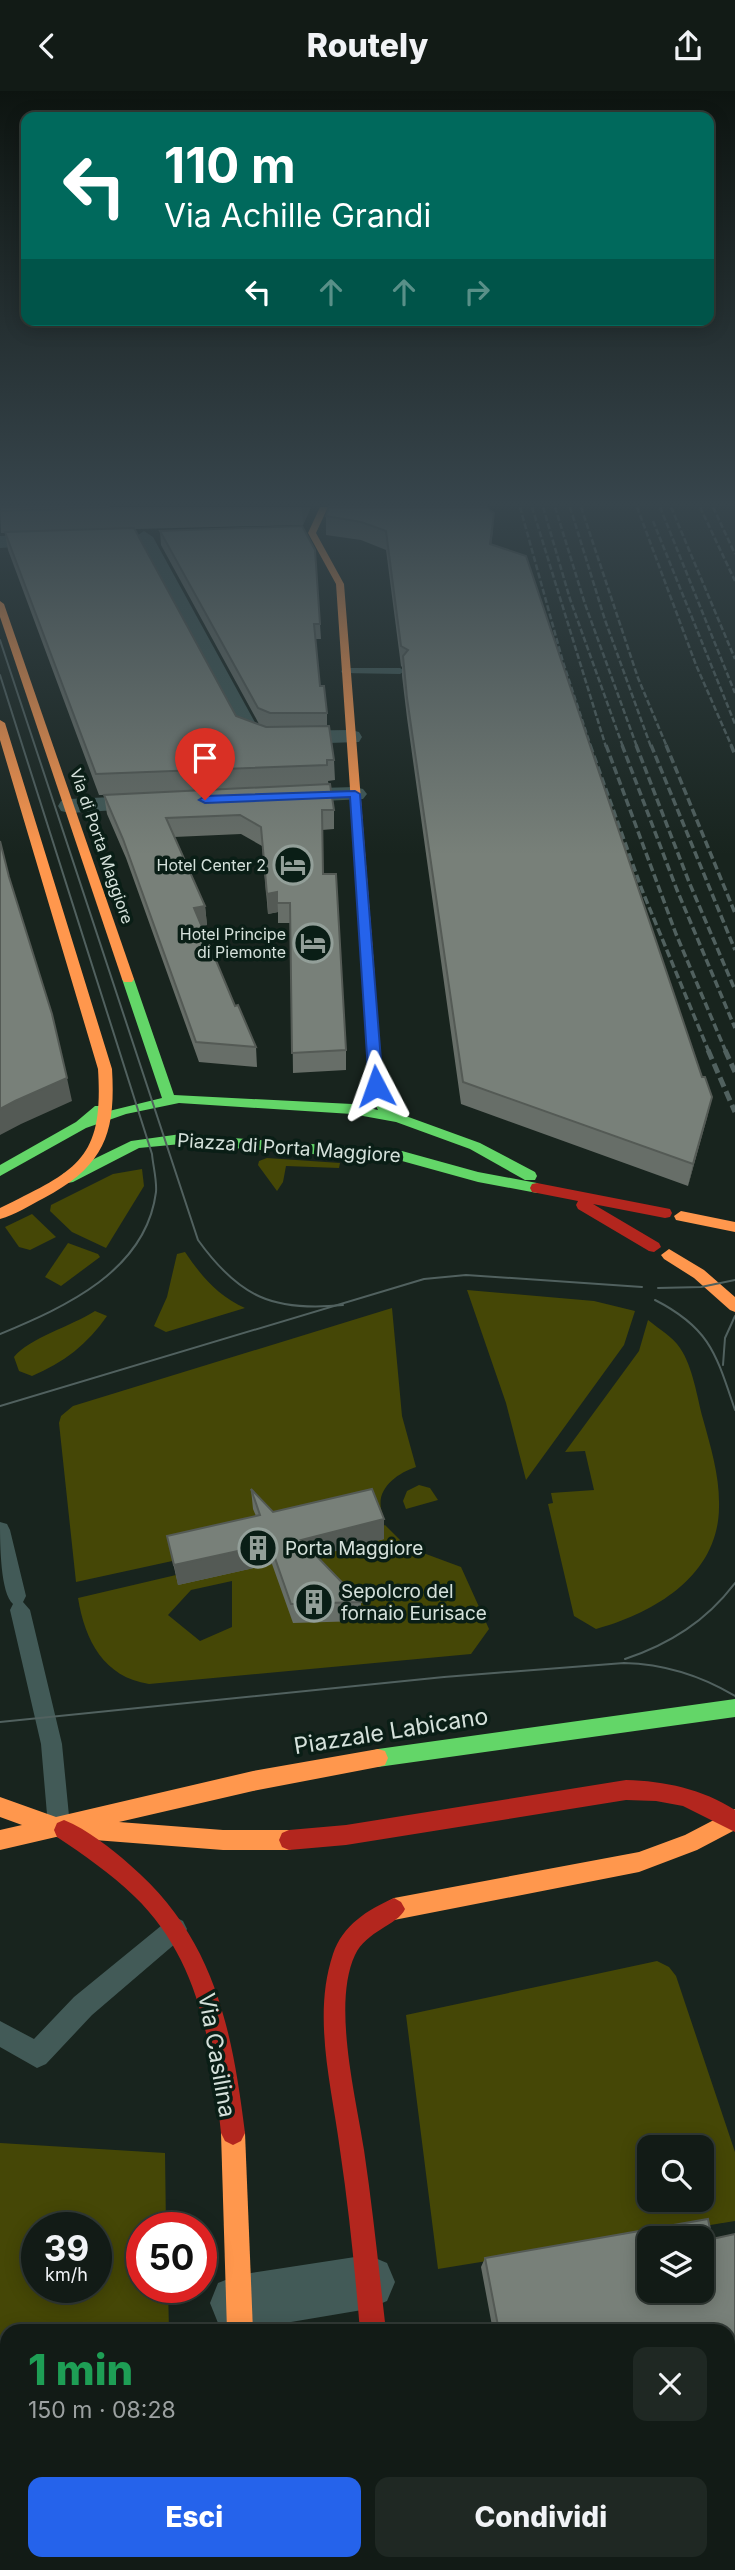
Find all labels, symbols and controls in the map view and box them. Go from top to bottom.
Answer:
text: Routely [307,26,428,65]
icon: back [28,27,66,65]
icon: share [669,27,707,65]
text: 110 m [164,136,296,195]
icon: left [49,140,140,231]
text: Via Achille Grandi [164,196,431,235]
icon: left [239,273,277,311]
icon: ahead [312,273,350,311]
icon: ahead [385,273,423,311]
icon: right [458,273,496,311]
pin [175,728,235,800]
icon: arrive [186,739,224,777]
street label: Via di Porta Maggiore [66,766,138,926]
hotel icon: Hotel Center 2 [272,844,314,886]
place label: Hotel Center 2 [157,855,266,875]
hotel icon: Hotel Principe di Piemonte [292,922,334,964]
place label: Hotel Principe di Piemonte [180,924,286,962]
position arrow [339,1049,413,1123]
street label: Piazza di Porta Maggiore [176,1129,402,1167]
building icon: Porta Maggiore [237,1527,279,1569]
place label: Porta Maggiore [285,1537,423,1560]
place label: Sepolcro del fornaio Eurisace [341,1580,487,1625]
building icon: Sepolcro del fornaio Eurisace [293,1581,335,1623]
street label: Piazzale Labicano [292,1702,490,1760]
street label: Via Casilina [192,1991,242,2119]
map controls [637,2135,714,2303]
button: search [637,2135,714,2212]
speed limit sign: 50 [126,2212,217,2303]
button: layers [637,2226,714,2303]
text: 39 [44,2227,89,2269]
text: km/h [45,2264,88,2285]
text: 1 min [28,2344,133,2395]
button: close [633,2347,707,2421]
text: 150 m · 08:28 [28,2396,176,2424]
button: Esci [28,2477,361,2557]
button: Condividi [375,2477,707,2557]

